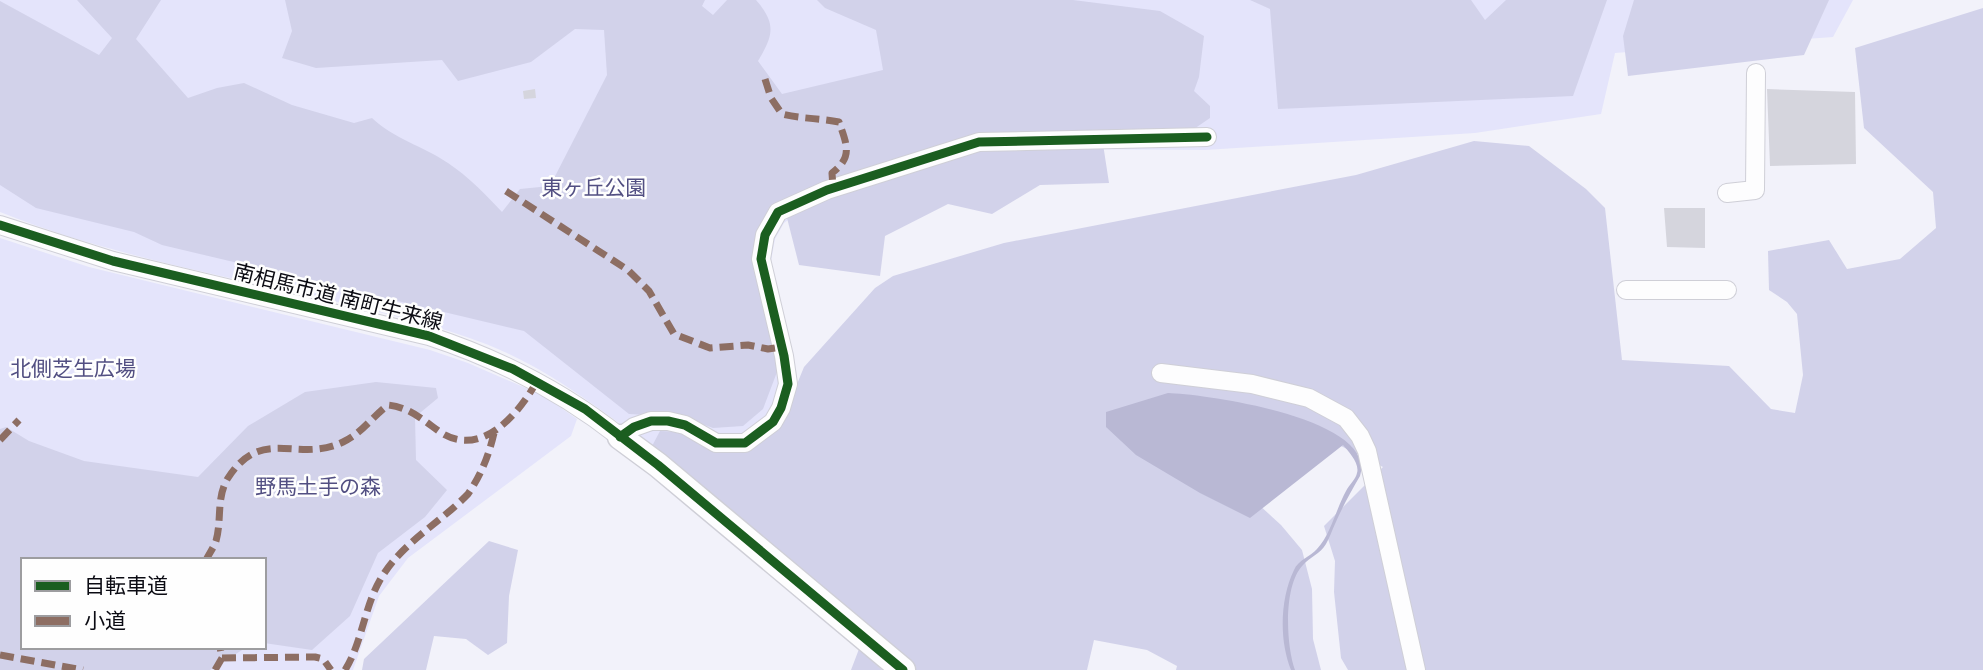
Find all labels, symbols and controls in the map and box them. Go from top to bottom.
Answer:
park label: 東ヶ丘公園 [542,171,647,203]
street label: 南相馬市道 南町牛来線 [230,255,446,338]
park label: 北側芝生広場 [10,352,136,384]
park label: 野馬土手の森 [255,470,381,502]
legend [21,558,266,649]
text: 自転車道 [84,569,168,601]
text: 小道 [84,604,126,636]

